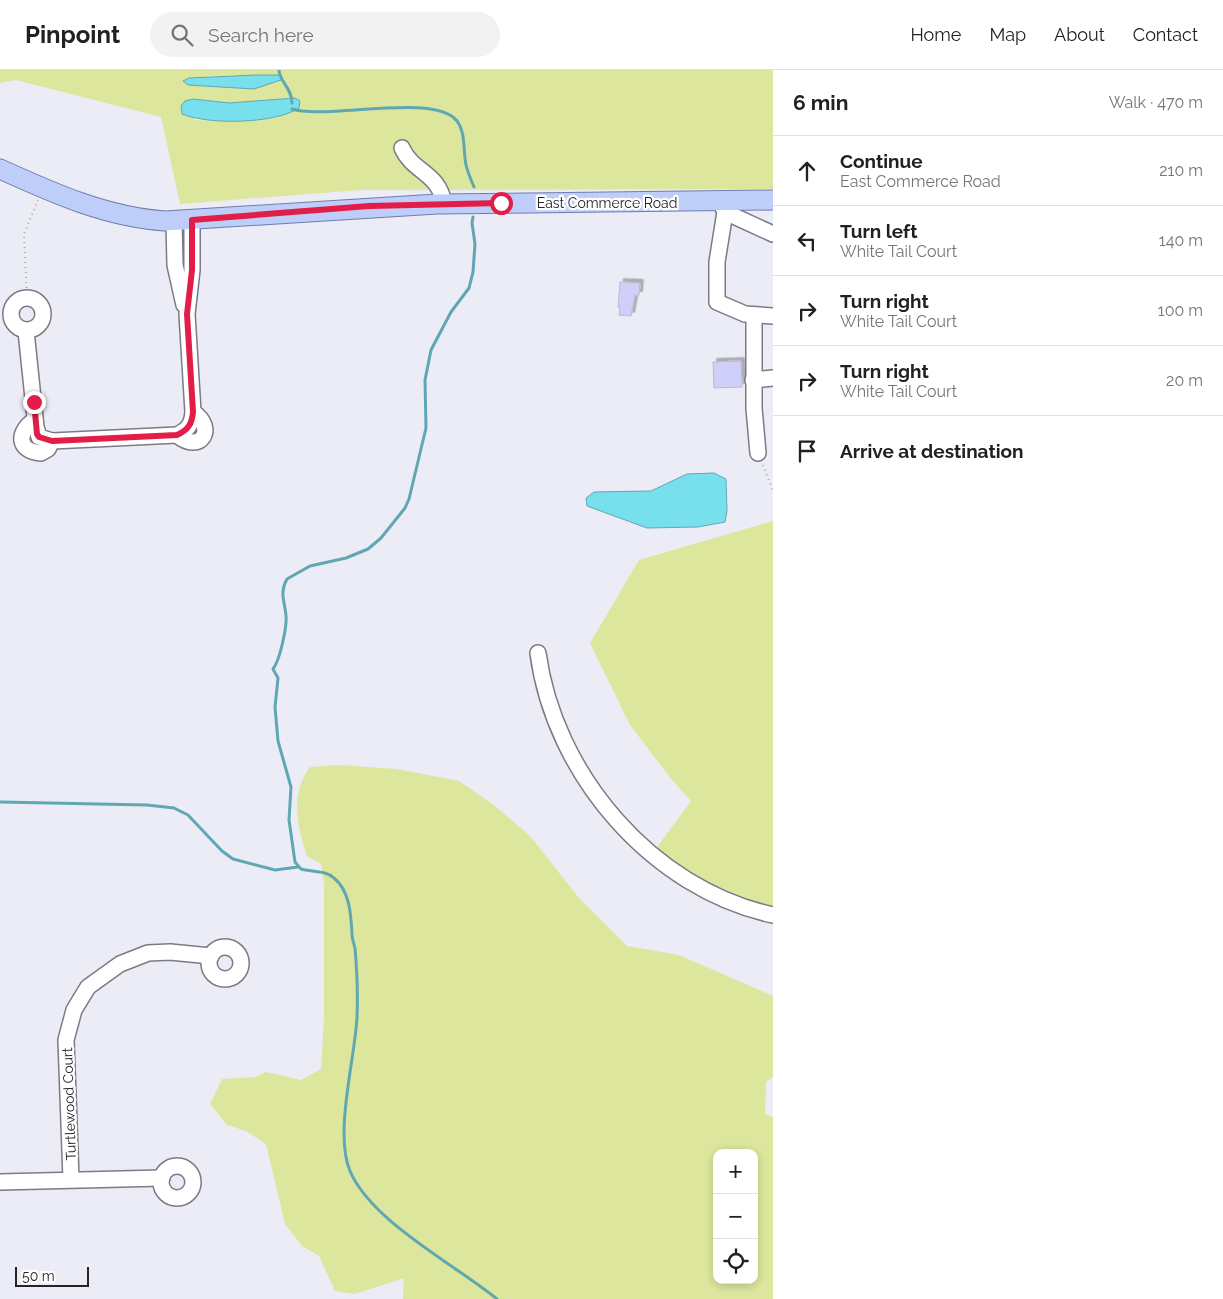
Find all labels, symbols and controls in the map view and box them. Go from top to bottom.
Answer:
search box [150,12,500,57]
text: Pinpoint [25,20,120,49]
icon: search [168,21,196,49]
text: Search here [208,24,314,46]
text: Home [910,24,961,45]
text: Map [989,24,1026,45]
text: About [1054,24,1105,45]
text: Contact [1133,24,1198,45]
text: 6 min [793,90,848,115]
text: Walk · 470 m [1109,93,1203,112]
text: Continue [840,150,923,172]
icon: ahead [793,157,821,185]
text: 210 m [1159,161,1203,180]
text: East Commerce Road [840,172,1001,191]
route start [490,192,513,215]
street label: East Commerce Road [537,195,677,211]
text: Turn left [840,220,917,242]
icon: left [793,227,821,255]
text: 140 m [1159,231,1203,250]
text: White Tail Court [840,242,957,261]
text: Turn right [840,290,929,312]
icon: right [793,297,821,325]
text: 100 m [1158,301,1203,320]
text: White Tail Court [840,312,957,331]
text: Turn right [840,360,929,382]
icon: right [793,367,821,395]
text: 20 m [1166,371,1203,390]
text: White Tail Court [840,382,957,401]
route end [23,391,46,414]
icon: arrive [793,437,821,465]
text: Arrive at destination [840,440,1024,462]
street label: Turtlewood Court [59,1047,79,1161]
map controls [713,1149,758,1284]
button: + [713,1149,758,1194]
button: − [713,1194,758,1239]
button: locate [713,1239,758,1284]
scale bar [15,1264,89,1287]
text: 50 m [22,1268,55,1284]

